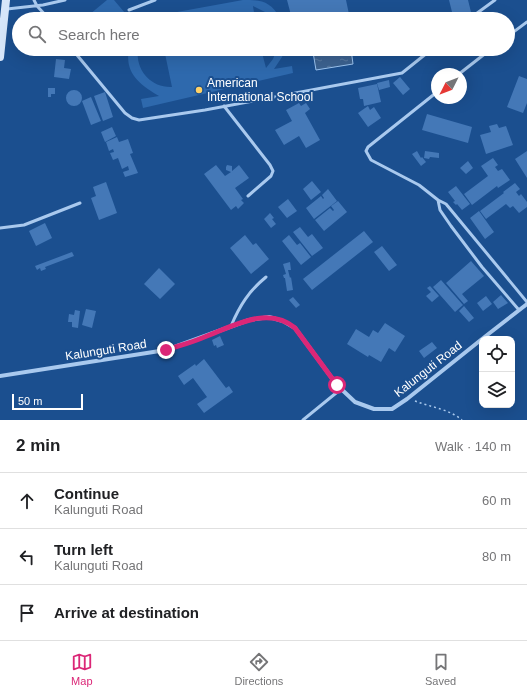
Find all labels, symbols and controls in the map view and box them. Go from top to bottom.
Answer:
search box [12,12,515,56]
icon: search [26,23,48,45]
text: Search here [58,26,140,43]
north arrow [431,68,467,104]
place label: American International School [207,76,313,104]
marker: American International School [194,85,204,95]
map controls [479,336,515,408]
button: locate [479,336,515,372]
street label: Kalunguti Road [64,337,148,363]
street label: Kalunguti Road [391,338,465,400]
route end [157,341,175,359]
button: layers [479,372,515,408]
route start [328,376,346,394]
scale bar [12,392,83,411]
text: 50 m [18,395,42,407]
text: 2 min [16,436,60,455]
text: Walk · 140 m [435,439,511,454]
text: Continue [54,485,119,502]
icon: ahead [16,490,38,512]
text: 60 m [482,493,511,508]
text: Kalunguti Road [54,502,143,517]
text: Turn left [54,541,113,558]
icon: left [16,546,38,568]
text: 80 m [482,549,511,564]
text: Kalunguti Road [54,558,143,573]
icon: arrive [16,602,38,624]
text: Arrive at destination [54,604,199,621]
tab: Map [71,651,93,687]
tab: Directions [234,651,283,687]
tab: Saved [425,651,456,687]

